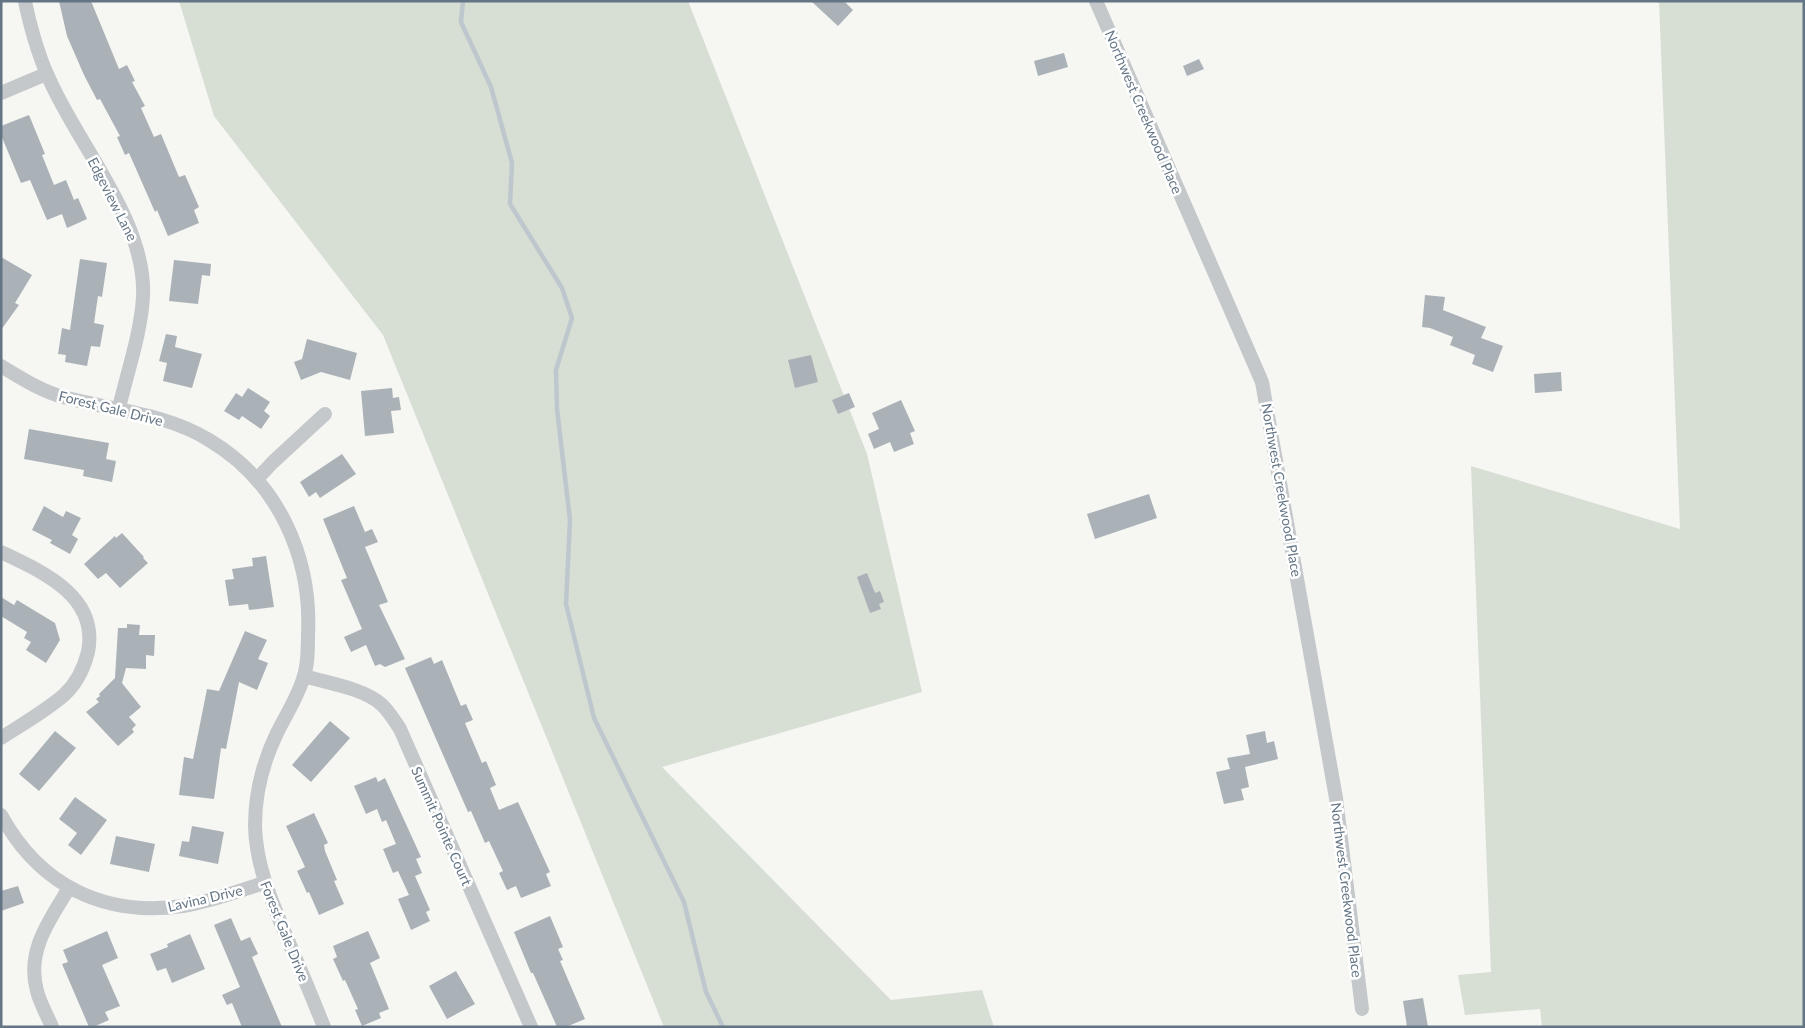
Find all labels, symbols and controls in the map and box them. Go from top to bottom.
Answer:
street label: Northwest Creekwood Place [1102,28,1186,196]
street label: Edgeview Lane [85,154,141,244]
street label: Forest Gale Drive [57,387,165,429]
street label: Northwest Creekwood Place [1258,402,1306,578]
street label: Summit Pointe Court [408,764,476,888]
street label: Northwest Creekwood Place [1328,802,1366,978]
street label: Forest Gale Drive [257,878,313,984]
street label: Lavina Drive [166,881,244,915]

